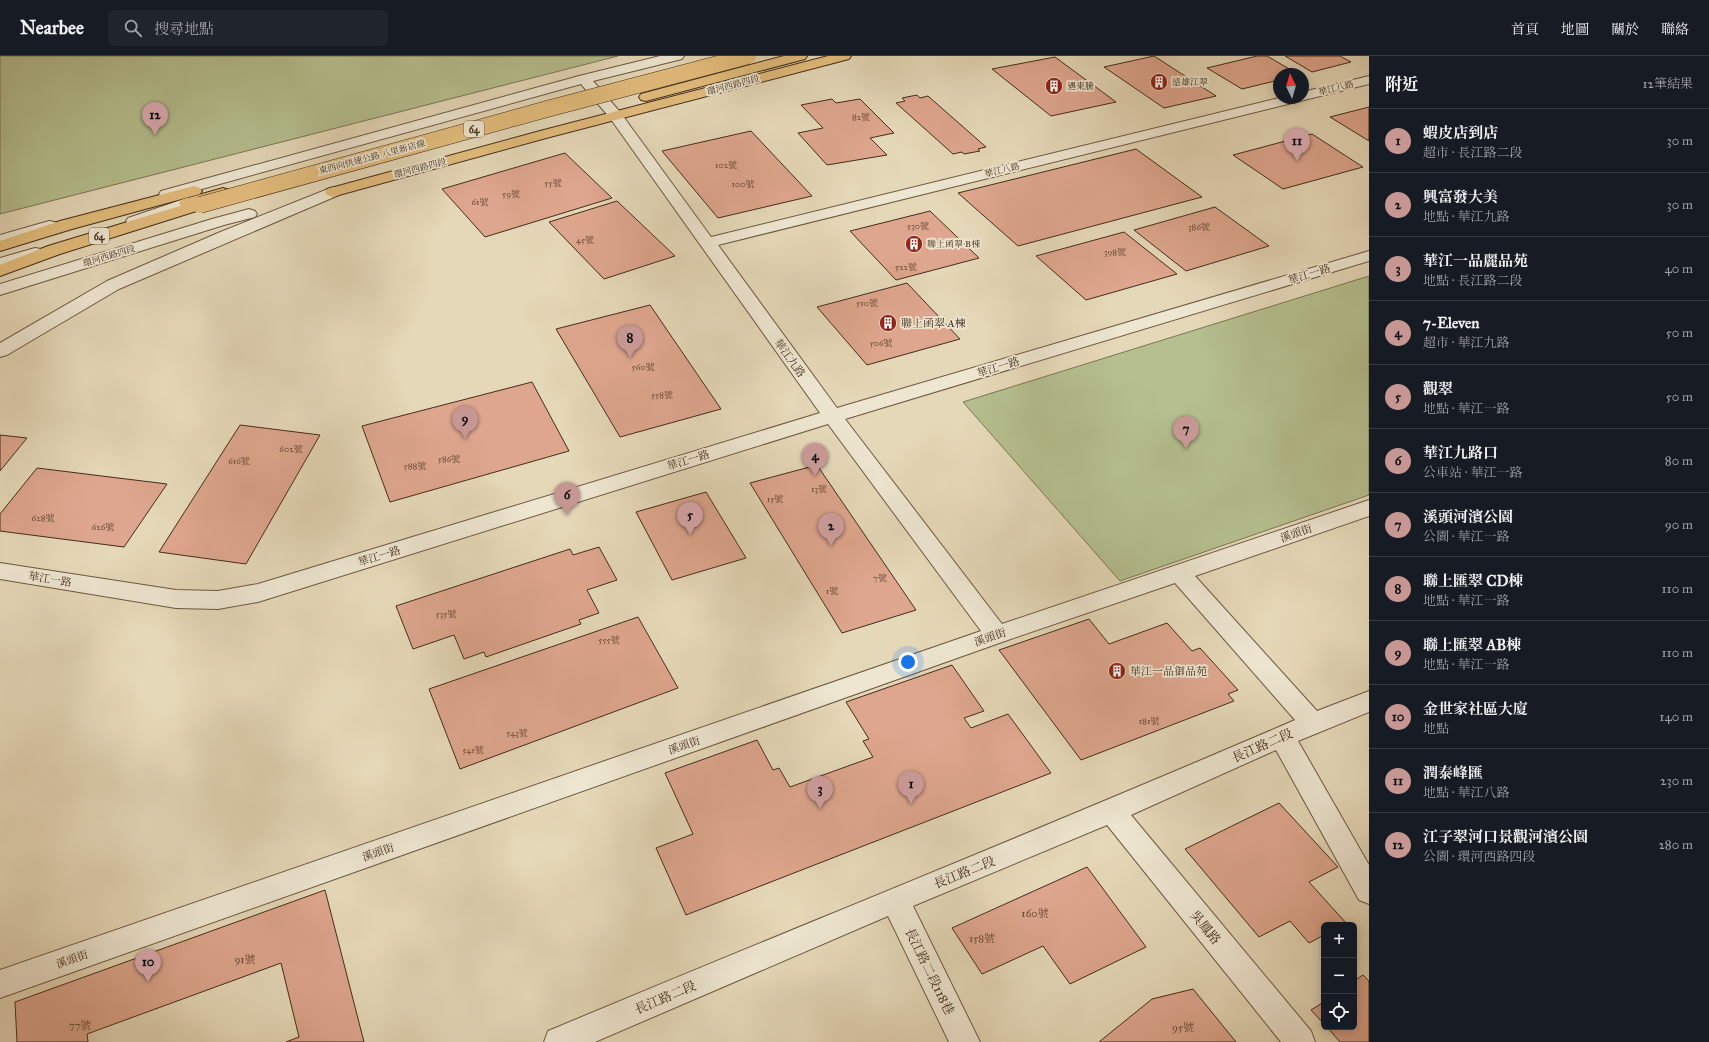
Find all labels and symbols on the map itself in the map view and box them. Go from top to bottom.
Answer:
north arrow [1273,68,1309,104]
street label: 環河西路四段 [705,72,760,97]
building icon: 遠雄江翠 [1149,72,1169,92]
building icon: 遇東騰 [1044,76,1064,96]
place label: 遠雄江翠 [1172,76,1208,87]
street label: 華江八路 [1317,78,1355,97]
place label: 遇東騰 [1067,80,1094,91]
pin: 12 [142,102,168,135]
house number: 82號 [852,111,870,122]
road number: 64 [464,121,484,137]
pin: 11 [1284,128,1310,161]
street label: 東西向快速公路 八里新店線 [317,137,426,176]
street label: 環河西路四段 [392,155,447,180]
house number: 102號 [715,159,737,170]
street label: 華江八路 [983,160,1021,179]
house number: 55號 [544,177,562,188]
house number: 100號 [732,178,755,189]
house number: 59號 [502,188,520,199]
house number: 61號 [471,196,489,207]
house number: 530號 [907,220,929,231]
house number: 386號 [1188,221,1210,232]
road number: 64 [89,228,109,244]
house number: 45號 [576,234,594,245]
building icon: 聯上函翠 B棟 [904,234,924,254]
place label: 聯上函翠 B棟 [927,238,980,249]
street label: 環河西路四段 [81,242,136,269]
house number: 398號 [1104,246,1126,257]
house number: 522號 [895,261,917,272]
street label: 華江一路 [1286,262,1332,287]
house number: 510號 [856,297,878,308]
building icon: 聯上函翠 A棟 [878,313,898,333]
place label: 聯上函翠 A棟 [901,317,966,330]
pin: 8 [617,325,643,358]
street label: 華江九路 [771,337,808,380]
house number: 506號 [869,337,893,348]
street label: 華江一路 [975,355,1021,380]
house number: 560號 [631,361,655,372]
house number: 558號 [651,389,673,400]
pin: 9 [452,406,478,439]
pin: 7 [1173,416,1199,449]
house number: 602號 [279,443,303,454]
pin: 4 [802,443,828,476]
street label: 華江一路 [665,448,711,473]
house number: 586號 [438,453,460,464]
house number: 616號 [228,455,250,466]
house number: 588號 [404,460,426,471]
pin: 6 [554,482,580,515]
house number: 13號 [811,483,827,494]
house number: 15號 [767,493,783,504]
pin: 5 [677,502,703,535]
house number: 628號 [32,512,54,523]
pin: 2 [818,513,844,546]
house number: 626號 [92,521,114,532]
street label: 溪頭街 [1278,522,1314,545]
street label: 華江一路 [356,544,402,569]
street label: 華江一路 [27,570,73,589]
house number: 7號 [873,572,887,583]
house number: 1號 [826,585,838,596]
house number: 535號 [436,608,456,619]
street label: 溪頭街 [972,626,1008,649]
house number: 555號 [598,634,620,645]
your location [898,652,918,672]
building icon: 華江一品御品苑 [1107,661,1127,681]
place label: 華江一品御品苑 [1130,665,1207,678]
house number: 181號 [1139,715,1159,726]
street label: 長江路二段 [1229,725,1295,766]
house number: 543號 [506,727,528,738]
street label: 溪頭街 [666,734,702,757]
house number: 541號 [462,744,484,755]
pin: 1 [898,771,924,804]
pin: 3 [807,776,833,809]
street label: 溪頭街 [360,841,396,864]
street label: 長江路二段 [931,853,998,893]
house number: 160號 [1021,907,1049,920]
street label: 吳鳳路 [1187,907,1224,948]
street label: 長江路二段118巷 [901,925,957,1018]
house number: 158號 [969,932,995,945]
street label: 溪頭街 [54,948,90,971]
pin: 10 [135,949,161,982]
house number: 91號 [234,953,256,966]
street label: 長江路二段 [632,978,698,1018]
house number: 77號 [69,1019,91,1032]
house number: 95號 [1172,1021,1194,1034]

